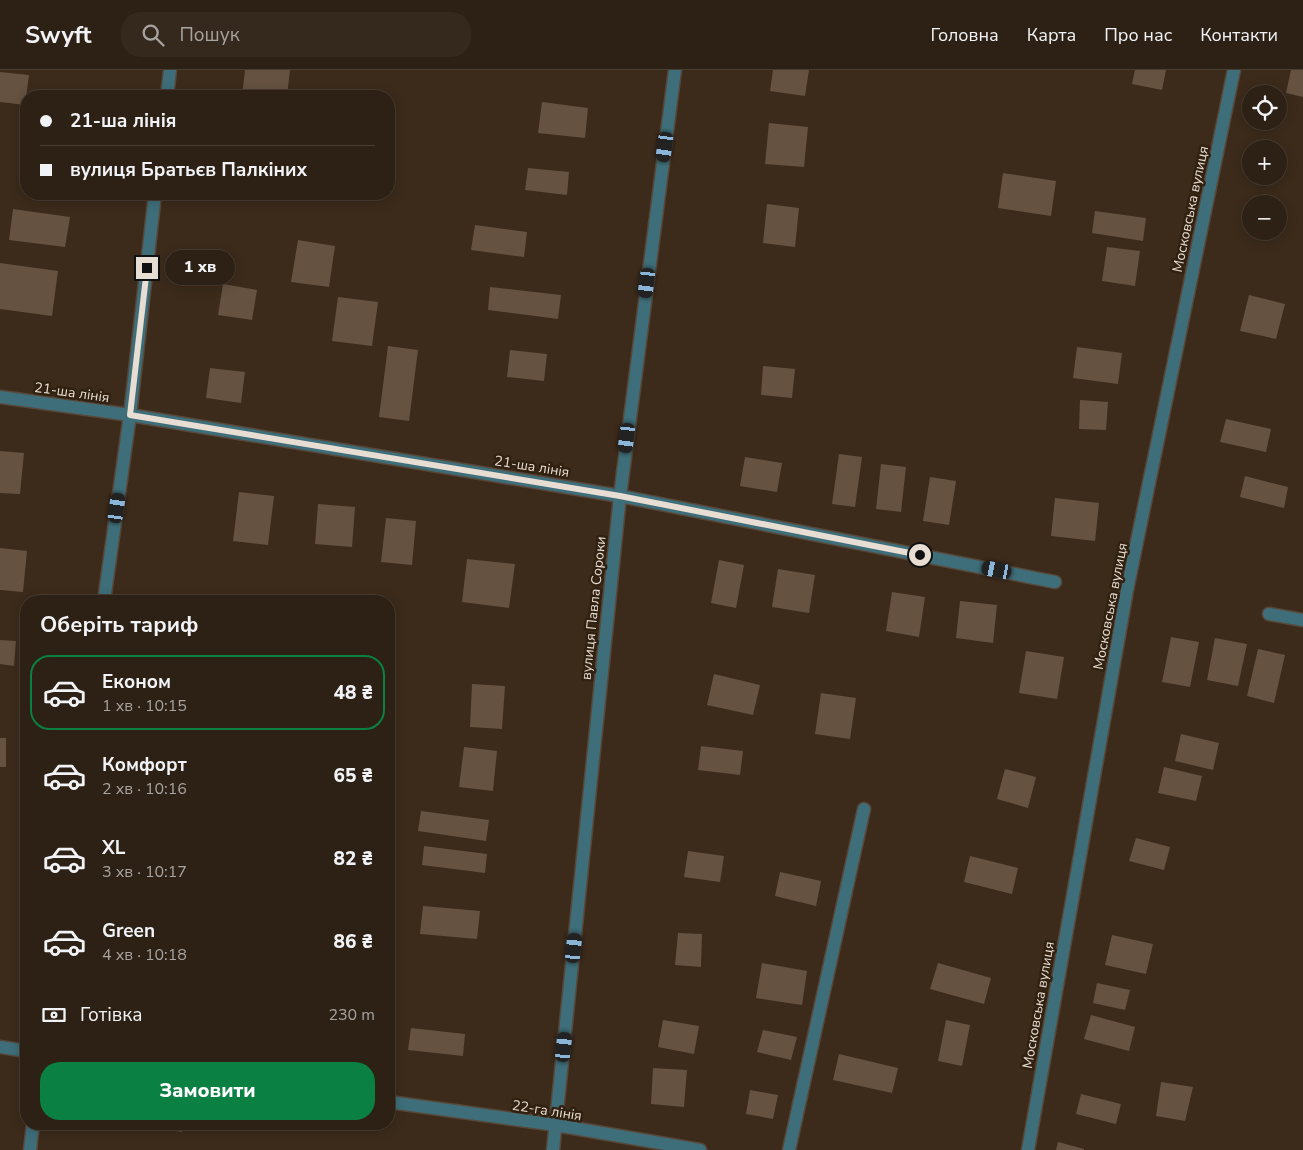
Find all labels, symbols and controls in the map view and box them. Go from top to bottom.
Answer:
search box [121,12,471,57]
text: Swyft [25,19,91,51]
icon: search [139,21,167,49]
text: Пошук [179,22,240,48]
text: Головна [930,23,999,47]
text: Карта [1027,23,1076,47]
text: Про нас [1104,23,1172,47]
text: Контакти [1200,23,1278,47]
map controls [1242,85,1287,240]
button: locate [1242,85,1287,130]
text: 21-ша лінія [70,108,176,134]
car [655,131,674,163]
button: + [1242,140,1287,185]
street label: Московська вулиця [1168,144,1213,274]
text: вулиця Братьєв Палкіних [70,157,307,183]
button: − [1242,195,1287,240]
callout: 1 хв [164,250,234,286]
text: 1 хв [184,256,216,278]
route end [136,257,158,279]
car [637,267,656,299]
street label: 21-ша лінія [33,378,111,407]
car [617,422,636,454]
street label: 21-ша лінія [493,451,571,482]
car [107,492,126,524]
street label: вулиця Павла Сороки [577,535,610,681]
street label: Московська вулиця [1089,541,1132,671]
route start [909,544,931,566]
car [980,560,1013,580]
text: Оберіть тариф [40,610,198,640]
text: Економ [102,669,171,695]
icon: car [42,670,87,715]
text: 48 ₴ [334,680,373,706]
text: 1 хв · 10:15 [102,695,187,717]
text: Комфорт [102,752,187,778]
icon: car [42,753,87,798]
text: 65 ₴ [334,763,373,789]
text: 2 хв · 10:16 [102,778,187,800]
text: XL [102,835,125,861]
icon: car [42,836,87,881]
text: 82 ₴ [334,846,373,872]
text: 3 хв · 10:17 [102,861,187,883]
text: Green [102,918,155,944]
icon: car [42,919,87,964]
text: 86 ₴ [334,929,373,955]
car [564,932,583,964]
street label: Московська вулиця [1018,940,1059,1070]
text: 4 хв · 10:18 [102,944,187,966]
icon: cash [40,1001,68,1029]
text: Готівка [80,1002,142,1028]
text: 230 m [328,1004,375,1026]
car [554,1031,573,1063]
button: Замовити [40,1062,375,1120]
street label: 22-га лінія [511,1096,583,1125]

